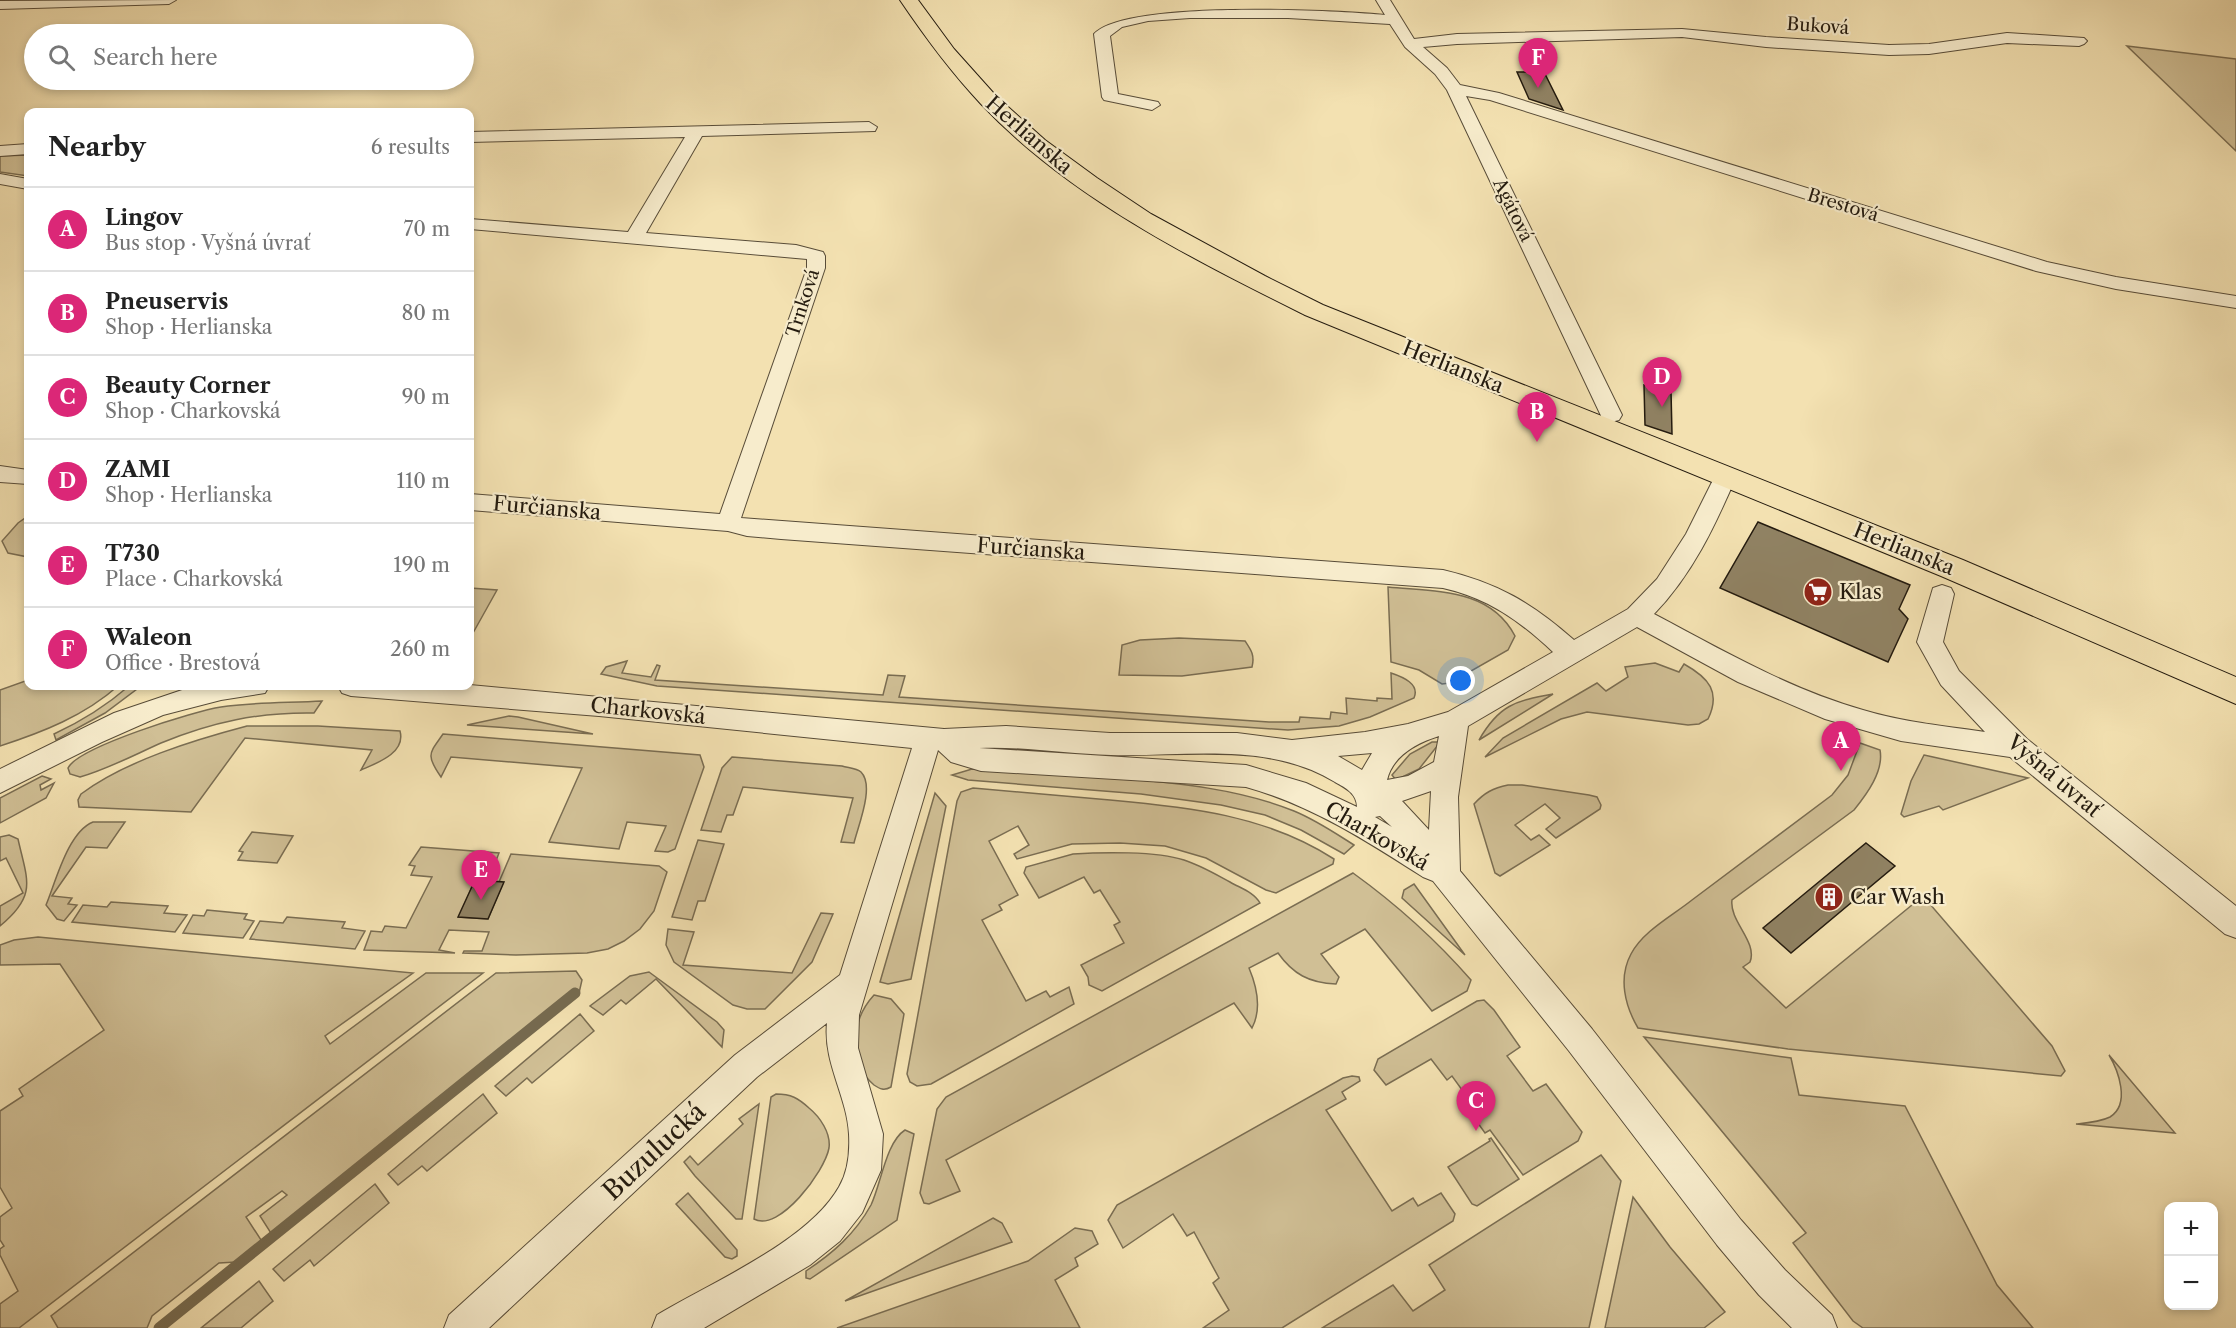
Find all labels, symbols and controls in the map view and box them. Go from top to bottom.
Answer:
street label: Buková [1786,13,1850,39]
search box [24,24,474,90]
pin: F [1518,38,1558,88]
icon: search [45,41,78,74]
text: Search here [93,44,218,71]
street label: Herlianska [981,90,1079,180]
text: Nearby [48,131,146,163]
text: 6 results [371,135,450,159]
street label: Agátová [1488,174,1538,246]
street label: Brestová [1805,184,1882,226]
text: Lingov [105,204,183,231]
text: A [60,217,75,241]
text: 70 m [404,217,450,241]
text: Bus stop · Vyšná úvrať [105,231,311,255]
street label: Trnková [782,266,824,340]
text: Pneuservis [105,288,229,315]
text: B [60,301,75,325]
text: 80 m [402,301,450,325]
text: Shop · Herlianska [105,315,272,339]
street label: Herlianska [1399,335,1508,398]
pin: D [1642,358,1682,407]
text: Beauty Corner [105,372,270,399]
text: C [59,385,76,409]
text: 90 m [402,385,450,409]
pin: B [1518,392,1556,442]
text: Shop · Charkovská [105,399,281,423]
text: ZAMI [105,456,171,483]
text: D [59,469,76,493]
text: 110 m [397,469,450,493]
text: Shop · Herlianska [105,483,272,507]
street label: Furčianska [492,490,603,525]
street label: Herlianska [1850,517,1959,580]
street label: Furčianska [976,532,1087,565]
text: T730 [105,540,160,567]
text: E [60,553,75,577]
text: 190 m [393,553,450,577]
text: Place · Charkovská [105,567,283,591]
supermarket icon: Klas [1802,576,1834,608]
place label: Klas [1839,579,1882,604]
text: Waleon [105,624,192,651]
text: F [61,637,74,661]
text: 260 m [390,637,450,661]
text: Office · Brestová [105,651,260,675]
your location [1446,666,1475,695]
street label: Charkovská [589,692,708,729]
pin: A [1822,722,1860,771]
street label: Vyšná úvrať [2001,728,2107,823]
street label: Charkovská [1321,796,1434,876]
pin: E [462,850,500,900]
building icon: Car Wash [1813,881,1845,913]
place label: Car Wash [1850,884,1945,909]
pin: C [1456,1082,1496,1131]
street label: Buzulucká [596,1095,712,1207]
map controls [2164,1202,2218,1310]
button: + [2164,1202,2218,1256]
button: − [2164,1256,2218,1310]

